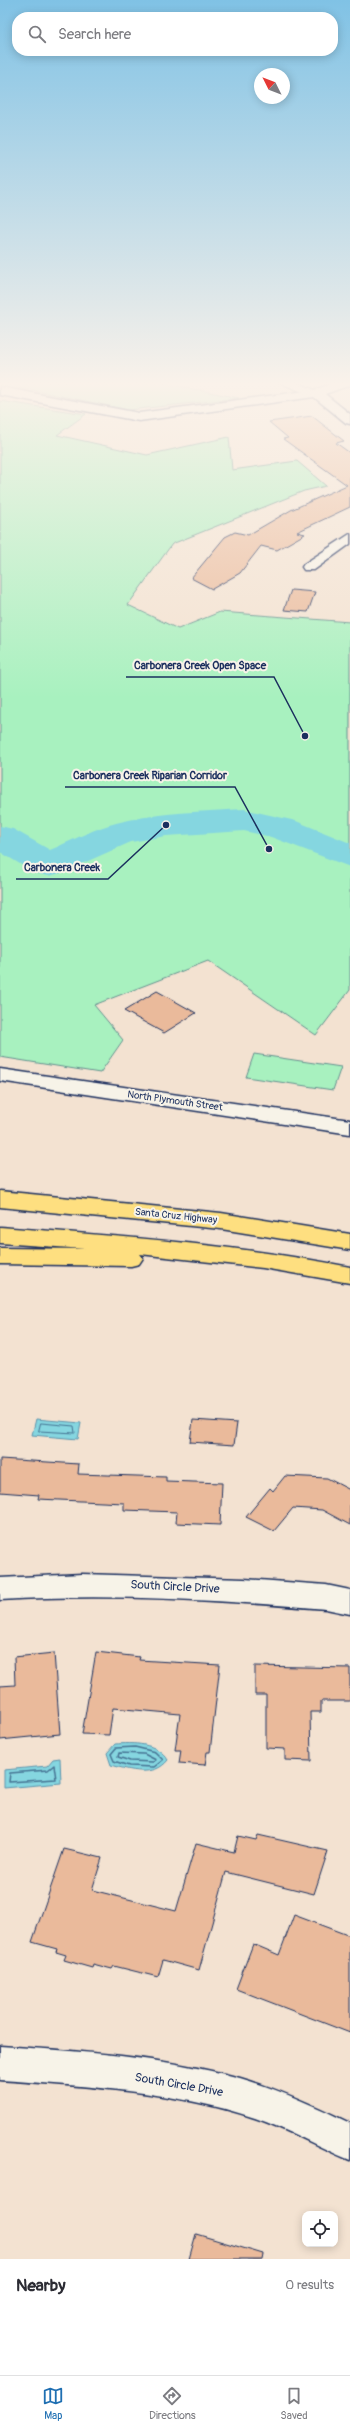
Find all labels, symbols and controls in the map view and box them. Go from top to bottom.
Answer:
search box [12,12,338,56]
icon: search [26,23,48,45]
text: Search here [58,25,131,44]
north arrow [254,68,290,104]
callout: Carbonera Creek Open Space [126,654,274,677]
text: Carbonera Creek Open Space [134,659,267,672]
callout: Carbonera Creek Riparian Corridor [65,764,235,787]
text: Carbonera Creek Riparian Corridor [73,769,228,782]
callout: Carbonera Creek [16,856,108,879]
text: Carbonera Creek [24,861,100,874]
street label: North Plymouth Street [127,1088,224,1114]
street label: Santa Cruz Highway [134,1206,218,1226]
street label: South Circle Drive [130,1577,220,1597]
street label: South Circle Drive [134,2070,224,2100]
map controls [302,2211,338,2247]
button: locate [302,2211,338,2247]
text: Nearby [16,2275,65,2296]
text: 0 results [285,2277,334,2293]
tab: Map [42,2385,64,2422]
tab: Directions [149,2385,196,2422]
tab: Saved [280,2385,308,2422]

